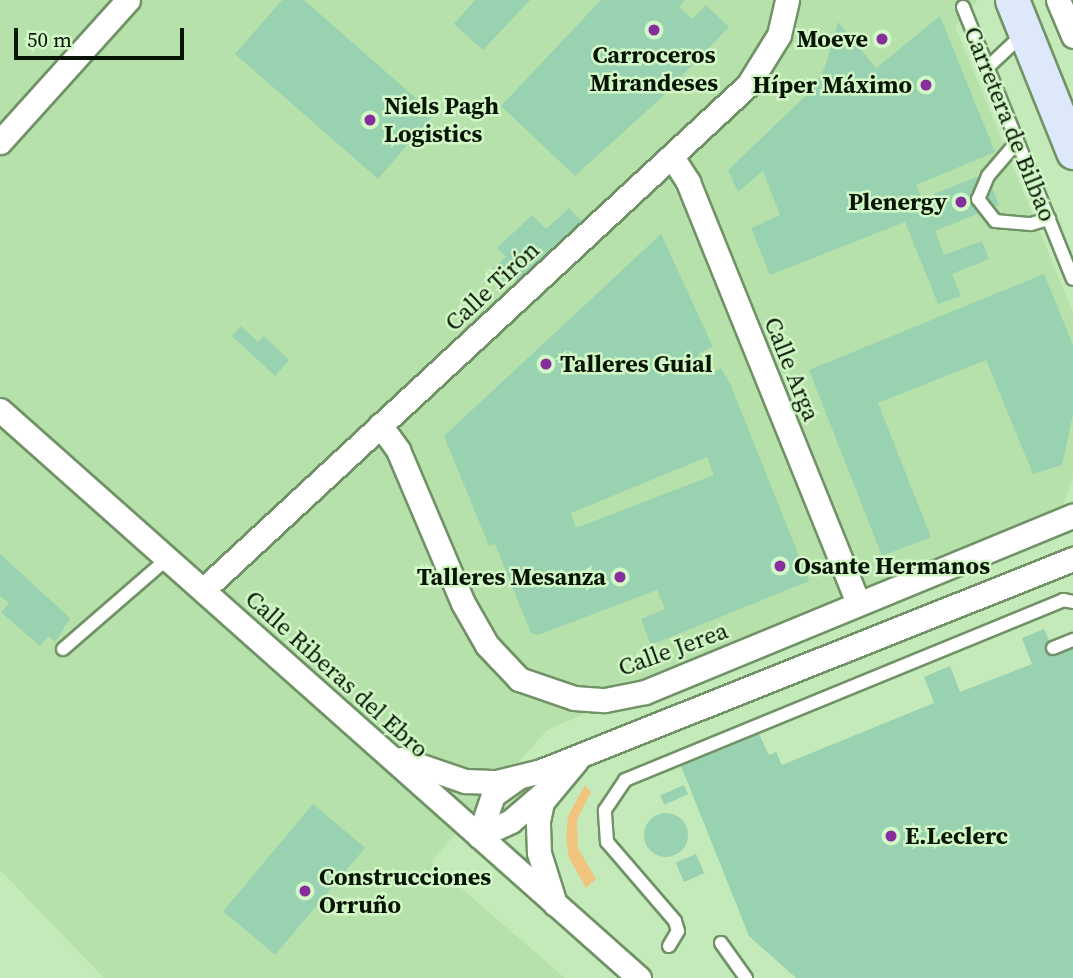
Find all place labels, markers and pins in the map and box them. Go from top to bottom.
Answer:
marker: Carroceros Mirandeses [646,22,662,38]
place label: Moeve [796,25,868,53]
marker: Moeve [874,31,890,47]
place label: Carroceros Mirandeses [590,41,718,97]
place label: Híper Máximo [753,71,912,99]
marker: Híper Máximo [918,77,934,93]
place label: Niels Pagh Logistics [384,92,499,148]
marker: Niels Pagh Logistics [362,112,378,128]
place label: Plenergy [848,188,947,216]
marker: Plenergy [953,194,969,210]
place label: Talleres Guial [560,350,712,378]
marker: Talleres Guial [538,356,554,372]
place label: Osante Hermanos [794,552,990,580]
marker: Osante Hermanos [772,558,788,574]
place label: Talleres Mesanza [417,563,606,591]
marker: Talleres Mesanza [612,569,628,585]
place label: E.Leclerc [905,822,1008,850]
marker: E.Leclerc [883,828,899,844]
place label: Construcciones Orruño [319,863,491,919]
marker: Construcciones Orruño [297,883,313,899]

